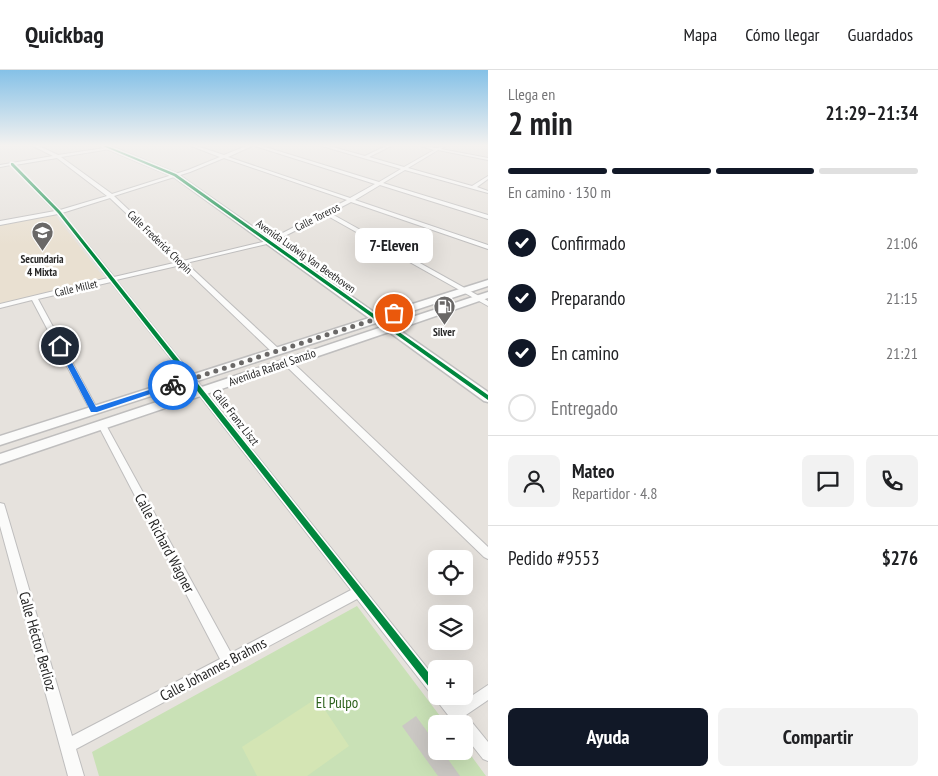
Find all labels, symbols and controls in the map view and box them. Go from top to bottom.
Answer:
text: Quickbag [25,19,104,50]
text: Mapa [683,23,717,46]
text: Cómo llegar [745,23,820,46]
text: Guardados [848,23,913,46]
text: Llega en [508,84,555,104]
text: 21:29–21:34 [825,101,918,125]
text: 2 min [508,102,573,144]
text: En camino · 130 m [508,182,611,202]
street label: Calle Toreros [292,200,342,234]
street label: Calle Frederick Chopin [125,207,196,277]
street label: Avenida Ludwig Van Beethoven [253,216,359,296]
school or university icon: Secundaria 4 Mixta [30,221,54,252]
callout: 7-Eleven [355,228,433,263]
icon: check [508,229,536,257]
text: Confirmado [551,231,626,255]
text: 21:06 [886,233,918,253]
text: 7-Eleven [369,235,419,255]
place label: Secundaria 4 Mixta [21,252,64,279]
street label: Calle Millet [53,276,99,300]
icon: check [508,284,536,312]
text: Preparando [551,286,626,310]
text: 21:15 [886,288,918,308]
pin [373,292,415,334]
fuel station icon: Silver [432,294,456,325]
icon: bag [380,299,408,327]
pin [39,325,81,367]
place label: Silver [433,325,456,339]
icon: home [46,332,74,360]
icon: check [508,339,536,367]
text: En camino [551,341,619,365]
text: 21:21 [886,343,918,363]
street label: Avenida Rafael Sanzio [226,345,318,389]
courier [148,360,198,410]
icon: bike [159,371,187,399]
street label: Calle Franz Liszt [209,386,263,449]
text: Entregado [551,396,618,420]
button: person [508,455,560,507]
button: chat [802,455,854,507]
button: phone [866,455,918,507]
text: Mateo [572,459,615,483]
text: Repartidor · 4.8 [572,483,657,503]
street label: Calle Richard Wagner [131,490,200,597]
text: Pedido #9553 [508,546,599,570]
text: $276 [882,546,918,570]
map controls [428,550,473,760]
button: locate [428,550,473,595]
street label: Calle Héctor Berlioz [15,589,61,693]
button: layers [428,605,473,650]
street label: Calle Johannes Brahms [156,633,270,705]
button: + [428,660,473,705]
park label: El Pulpo [316,693,358,712]
button: Ayuda [508,708,708,766]
button: Compartir [718,708,918,766]
button: − [428,715,473,760]

